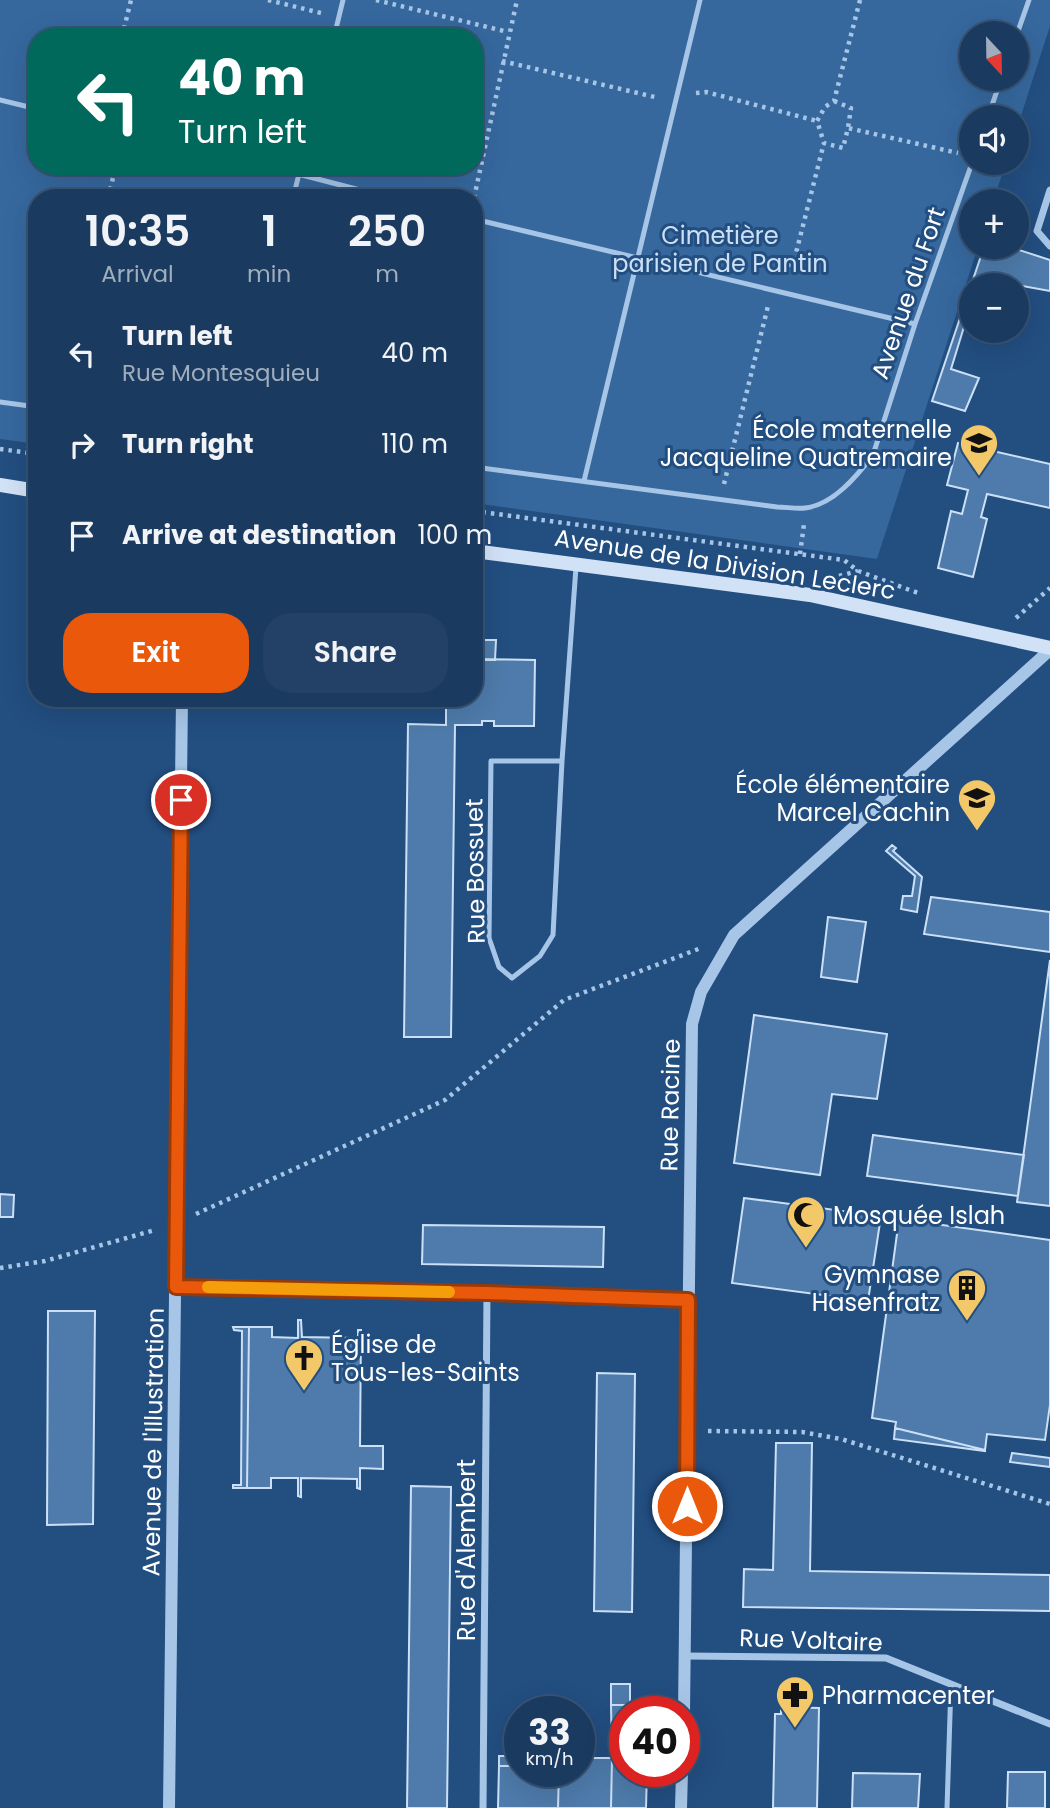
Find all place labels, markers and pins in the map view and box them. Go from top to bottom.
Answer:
place label: École maternelle Jacqueline Quatremaire [660,413,952,474]
school or university icon: École maternelle Jacqueline Quatremaire [958,422,1000,477]
place label: École élémentaire Marcel Cachin [735,768,950,829]
pin [151,770,211,830]
school or university icon: École élémentaire Marcel Cachin [956,777,998,832]
mosque icon: Mosquée Islah [785,1194,827,1249]
place label: Mosquée Islah [833,1199,1005,1232]
place label: Gymnase Hasenfratz [812,1258,940,1319]
building icon: Gymnase Hasenfratz [946,1267,988,1322]
place label: Église de Tous-les-Saints [331,1328,520,1389]
church icon: Église de Tous-les-Saints [283,1337,325,1392]
pharmacy icon: Pharmacenter [774,1674,816,1729]
place label: Pharmacenter [822,1679,995,1712]

